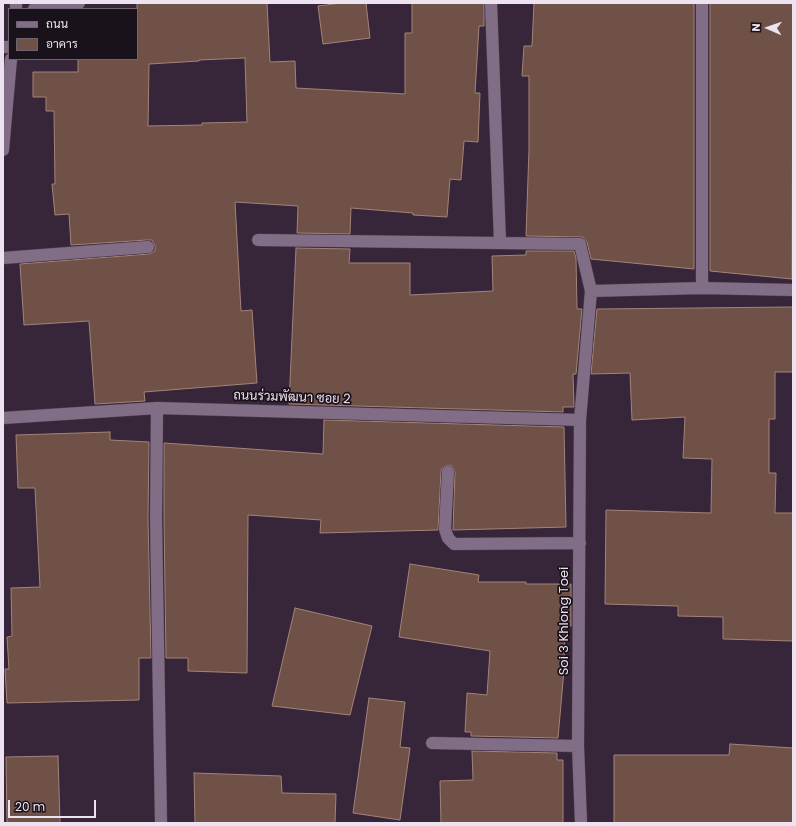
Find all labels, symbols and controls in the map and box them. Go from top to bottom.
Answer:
legend [8,8,138,60]
north arrow [748,8,788,48]
text: ถนน [46,15,68,32]
text: N [748,23,764,32]
text: อาคาร [46,35,78,52]
street label: ถนนร่วมพัฒนา ซอย 2 [233,388,351,408]
street label: Soi 3 Khlong Toei [557,567,573,675]
scale bar [10,792,98,818]
text: 20 m [15,798,45,815]

